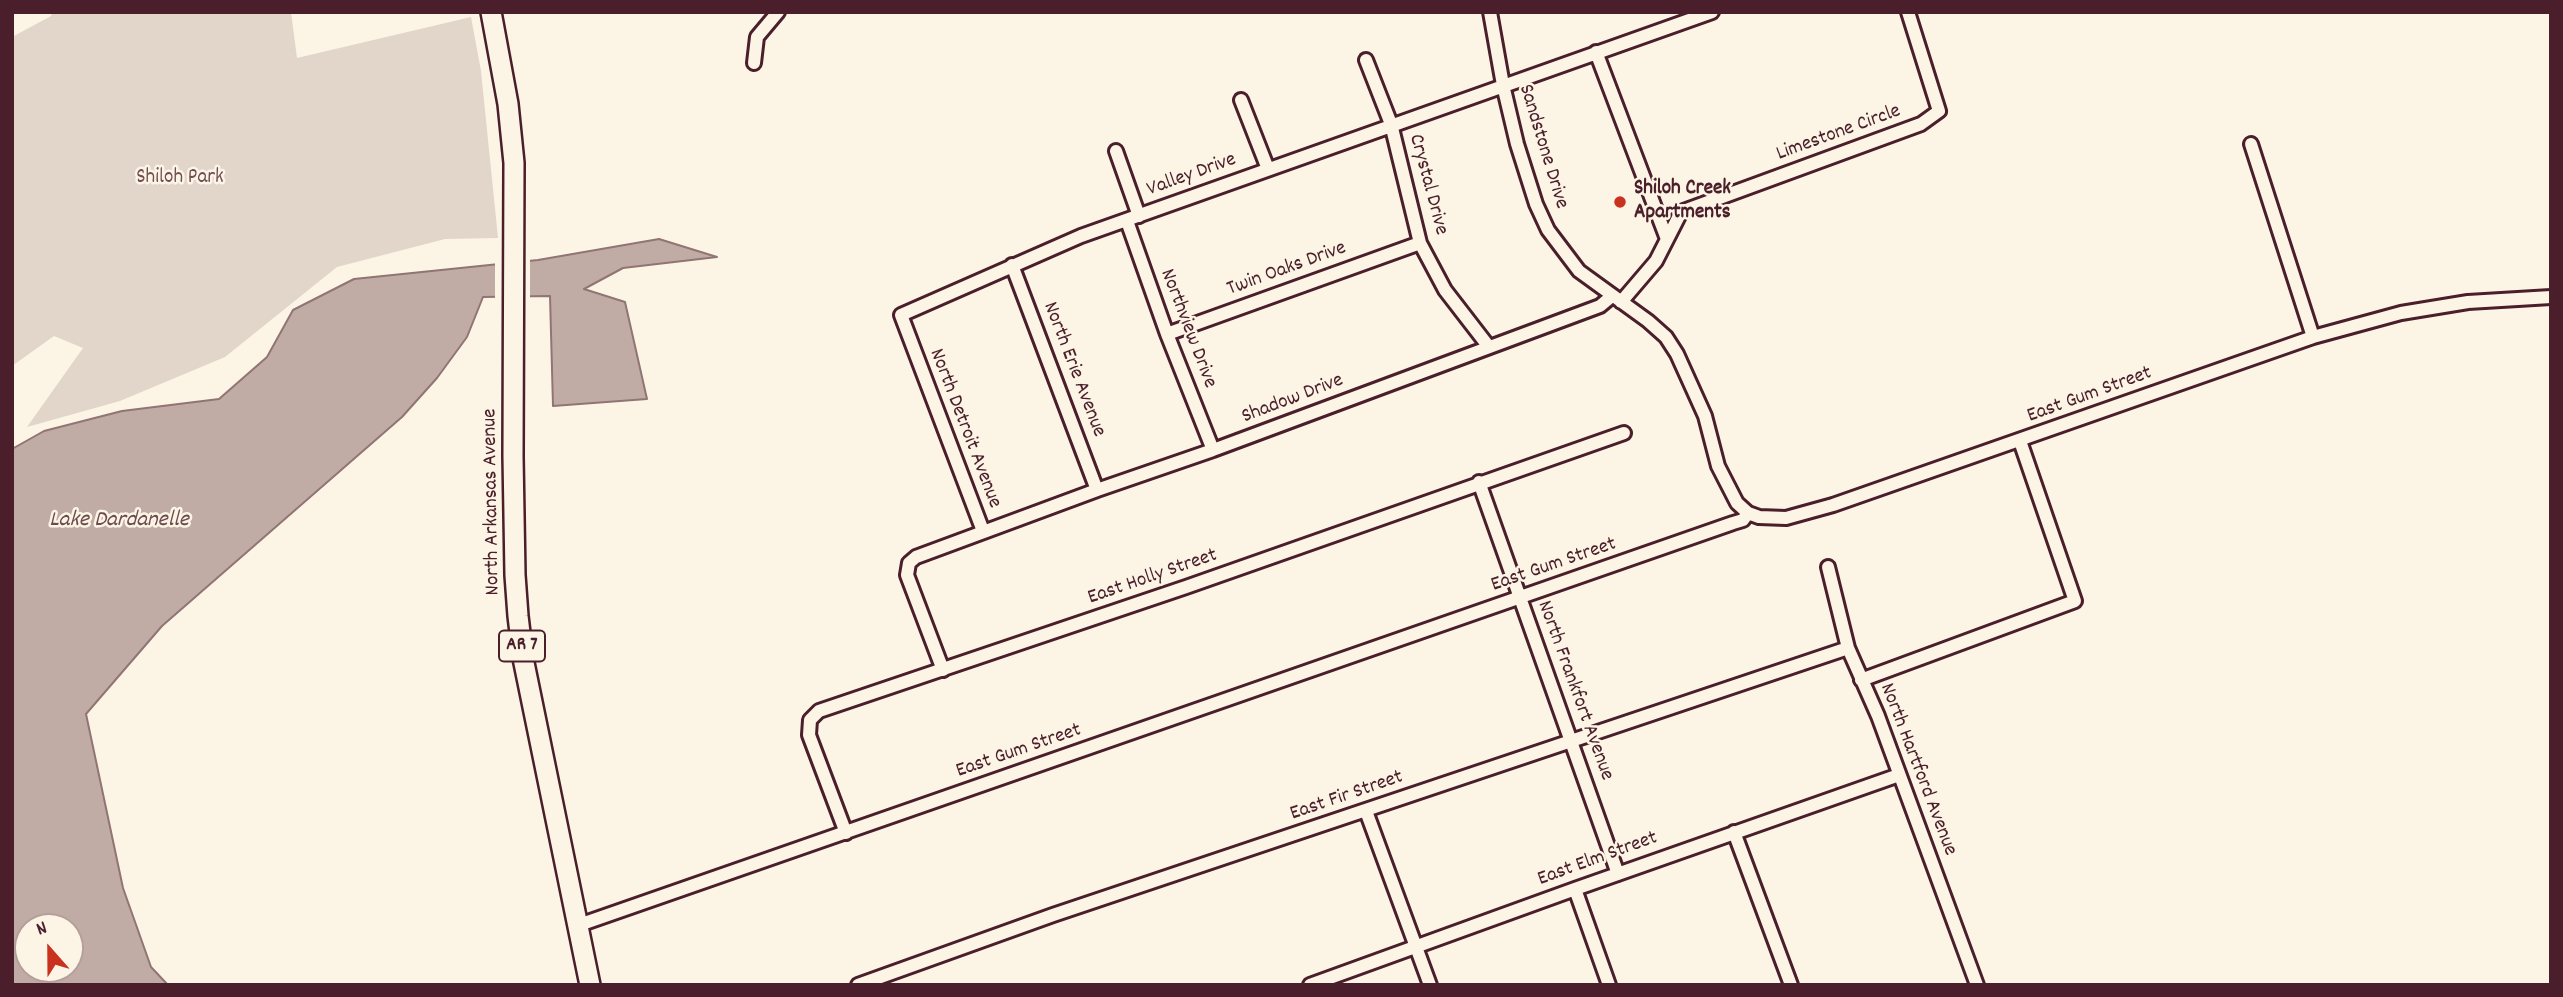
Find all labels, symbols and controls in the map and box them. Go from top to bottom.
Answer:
street label: Sandstone Drive [1511,82,1573,212]
street label: Limestone Circle [1773,100,1905,168]
street label: Crystal Drive [1401,132,1453,238]
street label: Valley Drive [1144,148,1240,204]
park label: Shiloh Park [136,166,224,192]
place label: Shiloh Creek Apartments [1634,177,1731,227]
marker: Shiloh Creek Apartments [1612,194,1628,210]
street label: Twin Oaks Drive [1224,237,1350,303]
street label: Northview Drive [1153,266,1221,392]
street label: North Erie Avenue [1036,299,1110,441]
street label: North Detroit Avenue [922,346,1006,512]
street label: East Gum Street [2024,362,2156,430]
street label: Shadow Drive [1239,369,1347,431]
street label: North Arkansas Avenue [479,408,507,596]
water label: Lake Dardanelle [49,508,189,536]
street label: East Gum Street [1488,533,1620,599]
street label: East Holly Street [1085,544,1221,612]
street label: North Frankfort Avenue [1530,598,1618,784]
road number: AR 7 [499,631,545,662]
street label: North Hartford Avenue [1873,680,1961,860]
street label: East Gum Street [953,719,1085,785]
street label: East Fir Street [1287,766,1407,828]
street label: East Elm Street [1535,827,1661,893]
north arrow [14,913,84,983]
text: N [33,916,51,944]

